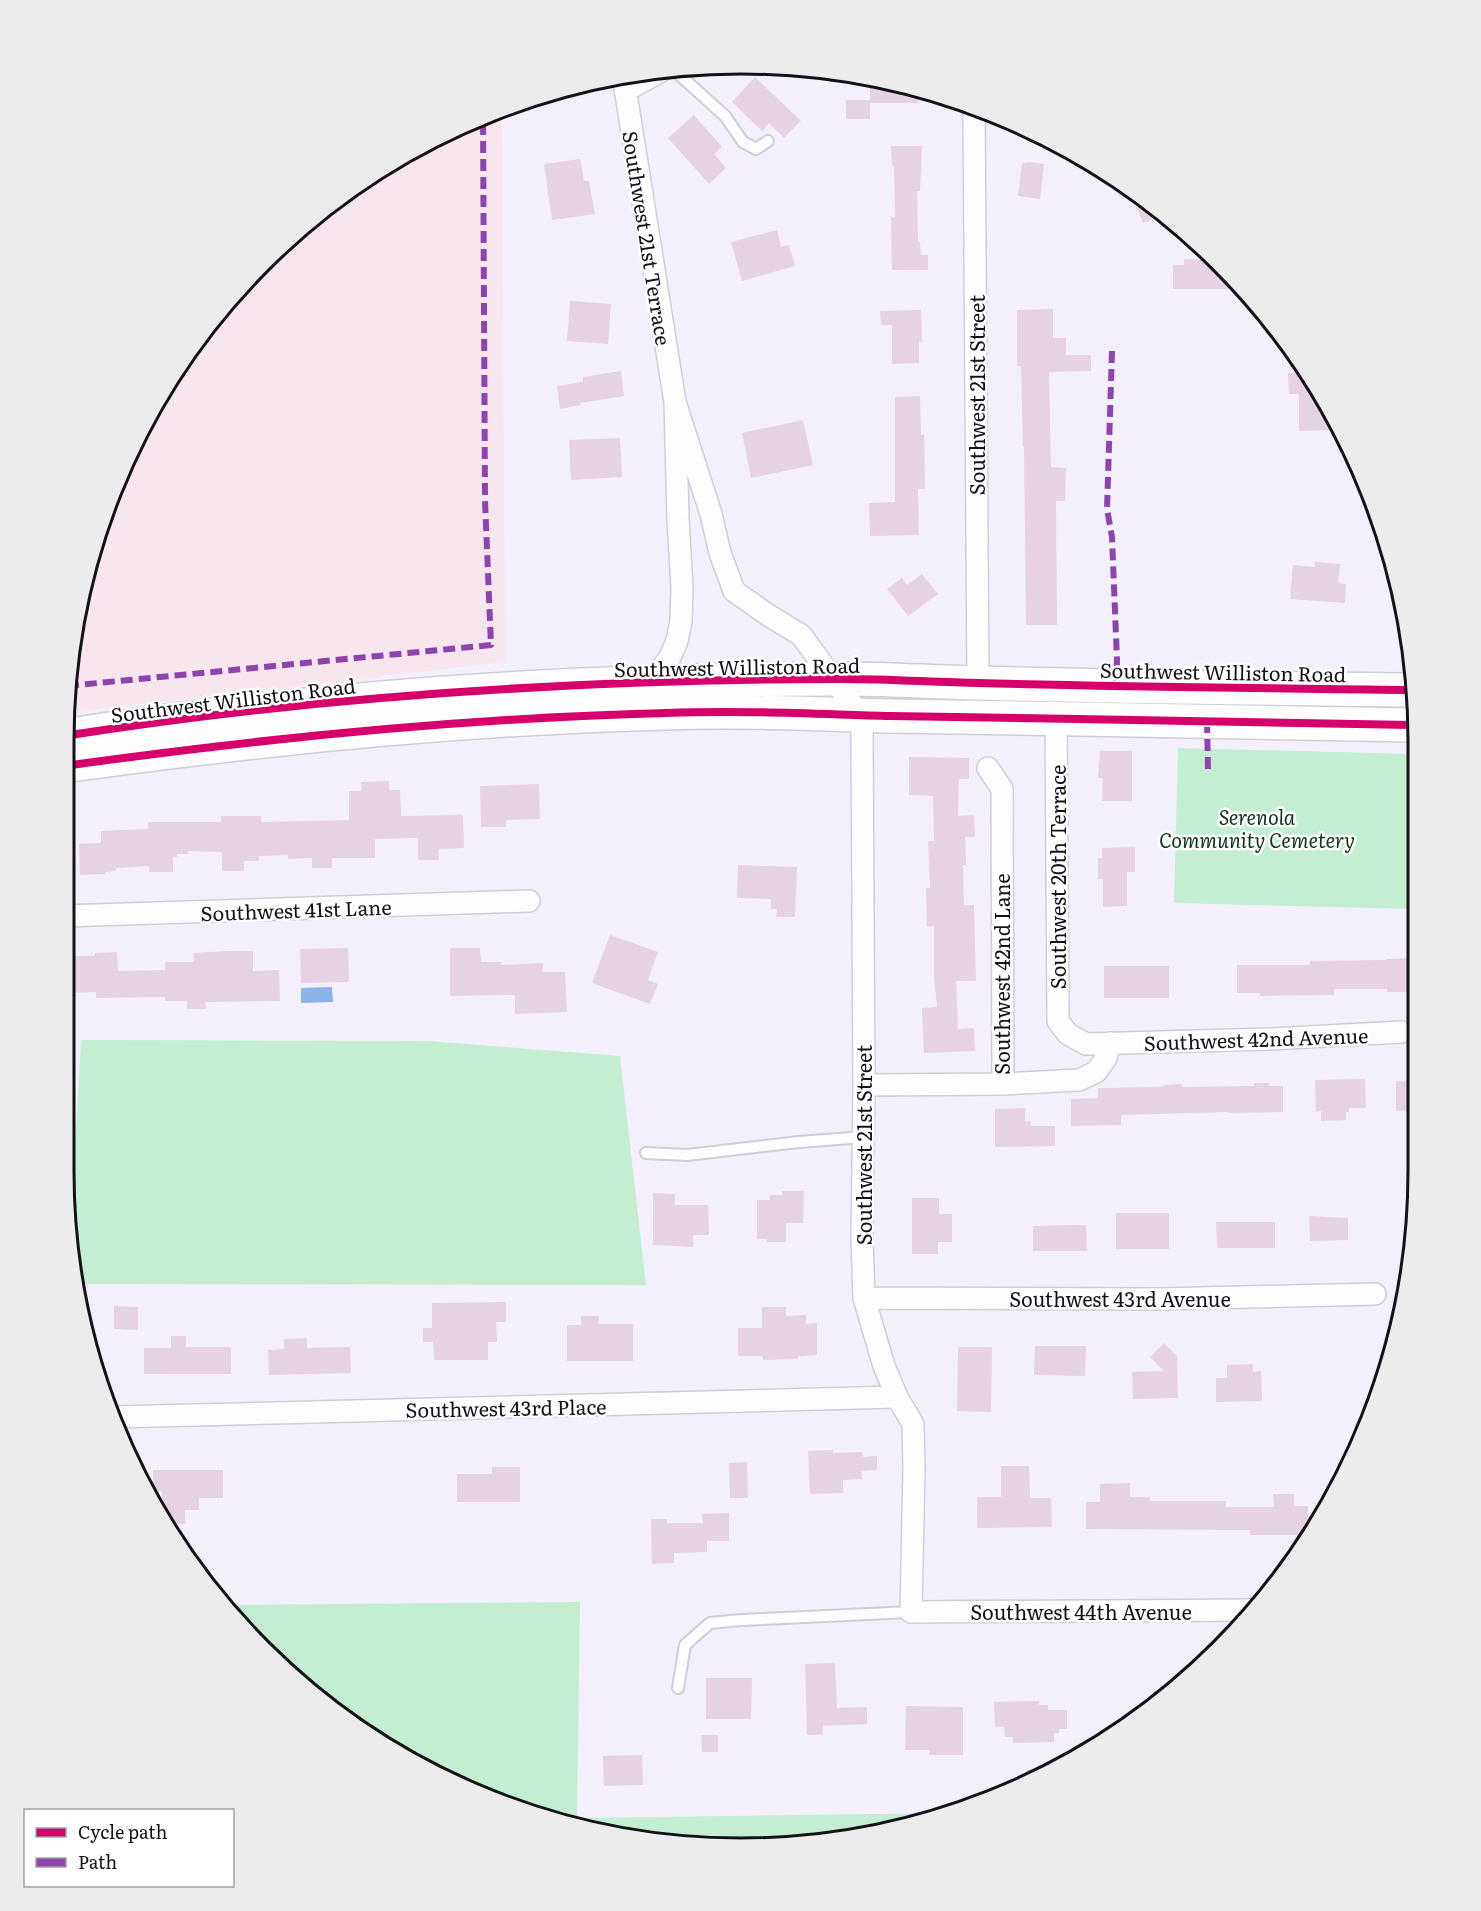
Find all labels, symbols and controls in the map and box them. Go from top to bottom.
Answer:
street label: Southwest 21st Terrace [616,129,680,347]
street label: Southwest 21st Street [961,295,991,495]
street label: Southwest Williston Road [614,649,860,683]
street label: Southwest Williston Road [1100,654,1346,688]
street label: Southwest Williston Road [109,669,357,729]
street label: Southwest 20th Terrace [1042,765,1072,989]
park label: Serenola Community Cemetery [1159,801,1355,854]
street label: Southwest 42nd Lane [986,873,1016,1075]
street label: Southwest 41st Lane [200,891,392,927]
street label: Southwest 42nd Avenue [1143,1019,1369,1057]
street label: Southwest 21st Street [848,1045,878,1245]
street label: Southwest 43rd Avenue [1009,1283,1231,1313]
street label: Southwest 43rd Place [405,1390,607,1424]
street label: Southwest 44th Avenue [970,1596,1192,1626]
legend [24,1809,234,1887]
text: Cycle path [78,1818,167,1845]
text: Path [78,1848,117,1875]

